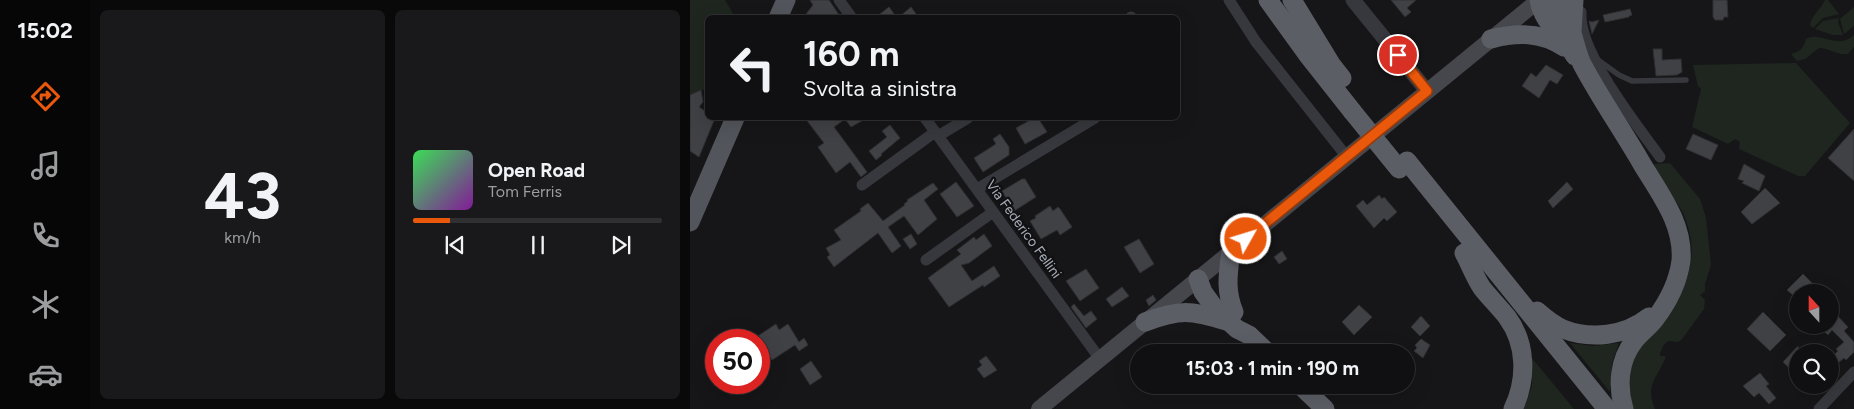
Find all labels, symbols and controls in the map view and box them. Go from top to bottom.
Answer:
text: 15:02 [17,17,73,44]
text: 160 m [803,33,900,75]
pin [1377,34,1419,76]
icon: left [720,35,785,100]
icon: arrive [1384,41,1412,69]
text: Svolta a sinistra [803,75,957,102]
icon: directions [28,79,63,114]
icon: music [28,148,63,183]
text: 43 [204,156,281,234]
text: Open Road [488,159,585,182]
street label: Via Federico Fellini [982,177,1065,282]
text: Tom Ferris [488,182,562,201]
position arrow [1219,212,1271,264]
icon: phone [28,218,63,253]
text: km/h [224,228,261,247]
icon: previous [441,231,469,259]
icon: pause [524,231,552,259]
icon: next [607,231,635,259]
north arrow [1789,284,1839,334]
map controls [1789,284,1839,394]
icon: climate [28,287,63,322]
speed limit sign: 50 [705,329,770,394]
button: search [1789,344,1839,394]
icon: car [28,357,63,392]
text: 15:03 · 1 min · 190 m [1186,357,1359,380]

